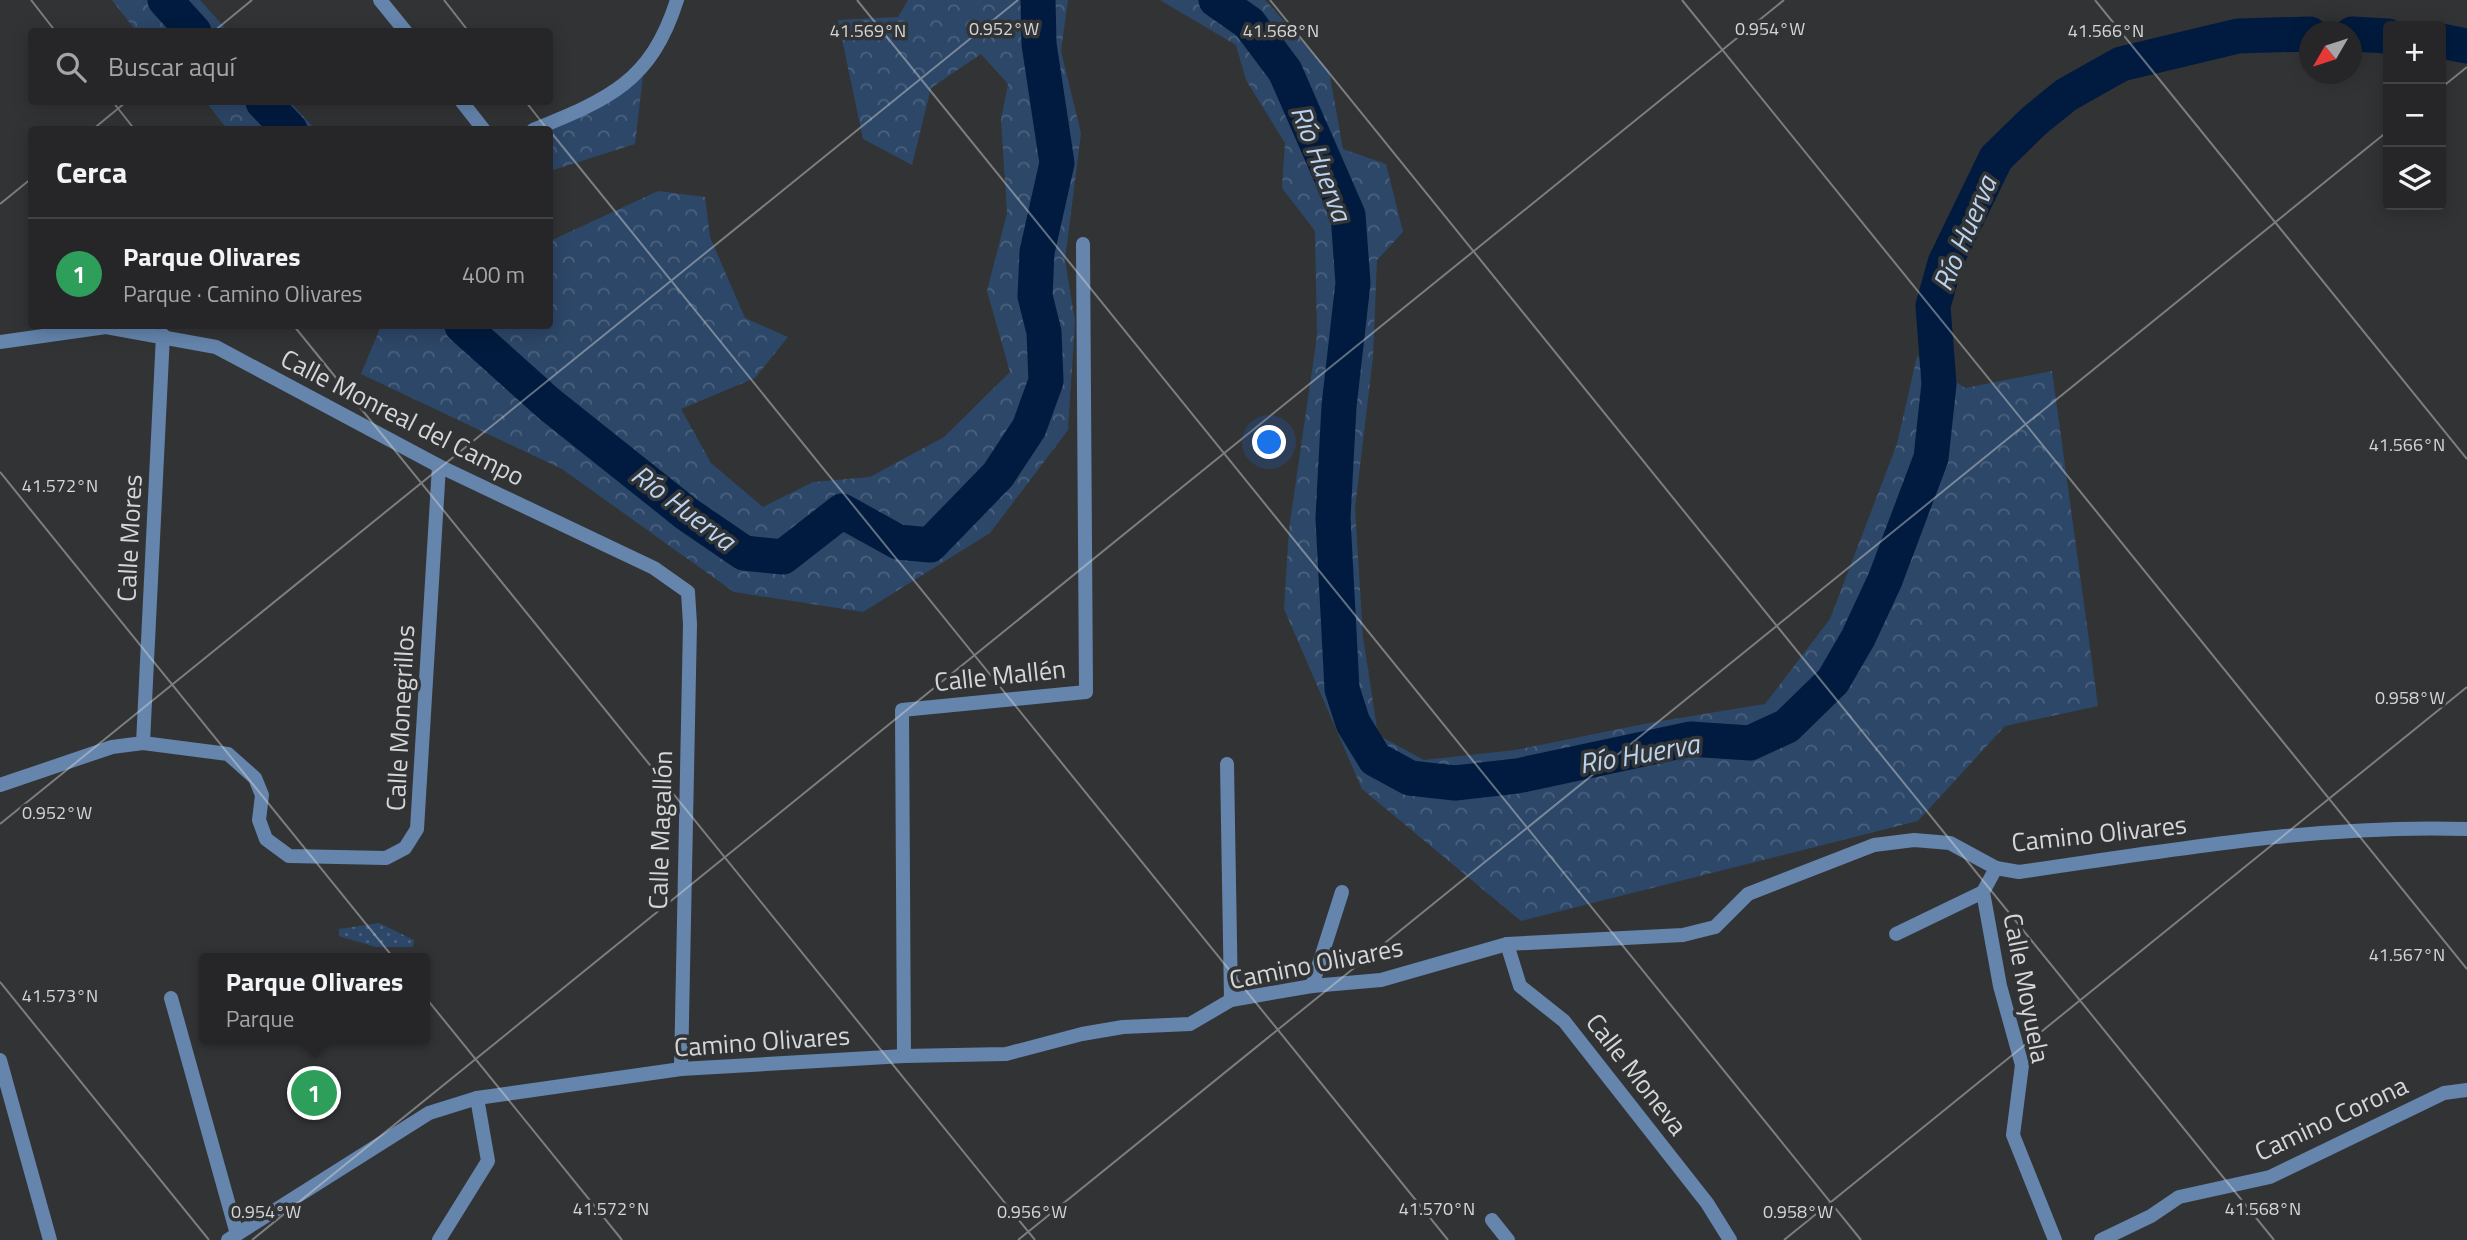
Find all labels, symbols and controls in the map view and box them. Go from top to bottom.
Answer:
text: 0.952°W [969,15,1039,42]
text: 0.954°W [1735,15,1805,42]
text: 41.569°N [830,17,906,44]
text: 41.568°N [1243,17,1319,44]
text: 41.566°N [2068,17,2144,44]
north arrow [2299,21,2362,84]
map controls [2383,21,2446,210]
button: + [2383,21,2446,84]
search box [28,28,553,105]
text: Buscar aquí [108,47,235,86]
icon: search [52,48,90,86]
button: − [2383,84,2446,147]
water label: Río Huerva [1280,99,1364,229]
button: layers [2383,147,2446,210]
text: Cerca [56,149,127,195]
water label: Río Huerva [1921,167,2008,297]
text: Parque Olivares [123,237,301,276]
text: 1 [73,257,85,292]
text: 400 m [462,257,525,292]
text: Parque · Camino Olivares [123,276,363,311]
street label: Calle Monreal del Campo [274,339,532,495]
your location [1252,425,1286,459]
text: 41.566°N [2369,431,2445,458]
water label: Río Huerva [623,453,747,562]
text: 41.572°N [22,472,98,499]
street label: Calle Mores [106,473,152,603]
street label: Calle Monegrillos [376,624,424,812]
street label: Calle Mallén [932,649,1068,701]
text: 0.958°W [2375,684,2445,711]
water label: Río Huerva [1576,721,1704,785]
street label: Calle Magallón [638,750,682,910]
text: 0.952°W [22,799,92,826]
street label: Camino Olivares [2009,804,2189,862]
street label: Calle Moyuela [1993,910,2061,1066]
street label: Camino Olivares [1226,927,1406,999]
text: 41.567°N [2369,941,2445,968]
popup [199,953,430,1044]
text: Parque Olivares [226,962,403,1001]
text: 41.573°N [22,982,98,1009]
text: Parque [226,1001,294,1036]
street label: Calle Moneva [1577,1005,1697,1143]
street label: Camino Olivares [673,1015,851,1067]
street label: Camino Corona [2248,1065,2414,1171]
pin: 1 [291,1067,337,1119]
text: 41.572°N [573,1195,649,1222]
text: 41.570°N [1399,1195,1475,1222]
text: 41.568°N [2225,1195,2301,1222]
text: 0.954°W [231,1198,301,1225]
text: 0.956°W [997,1198,1067,1225]
text: 0.958°W [1763,1198,1833,1225]

